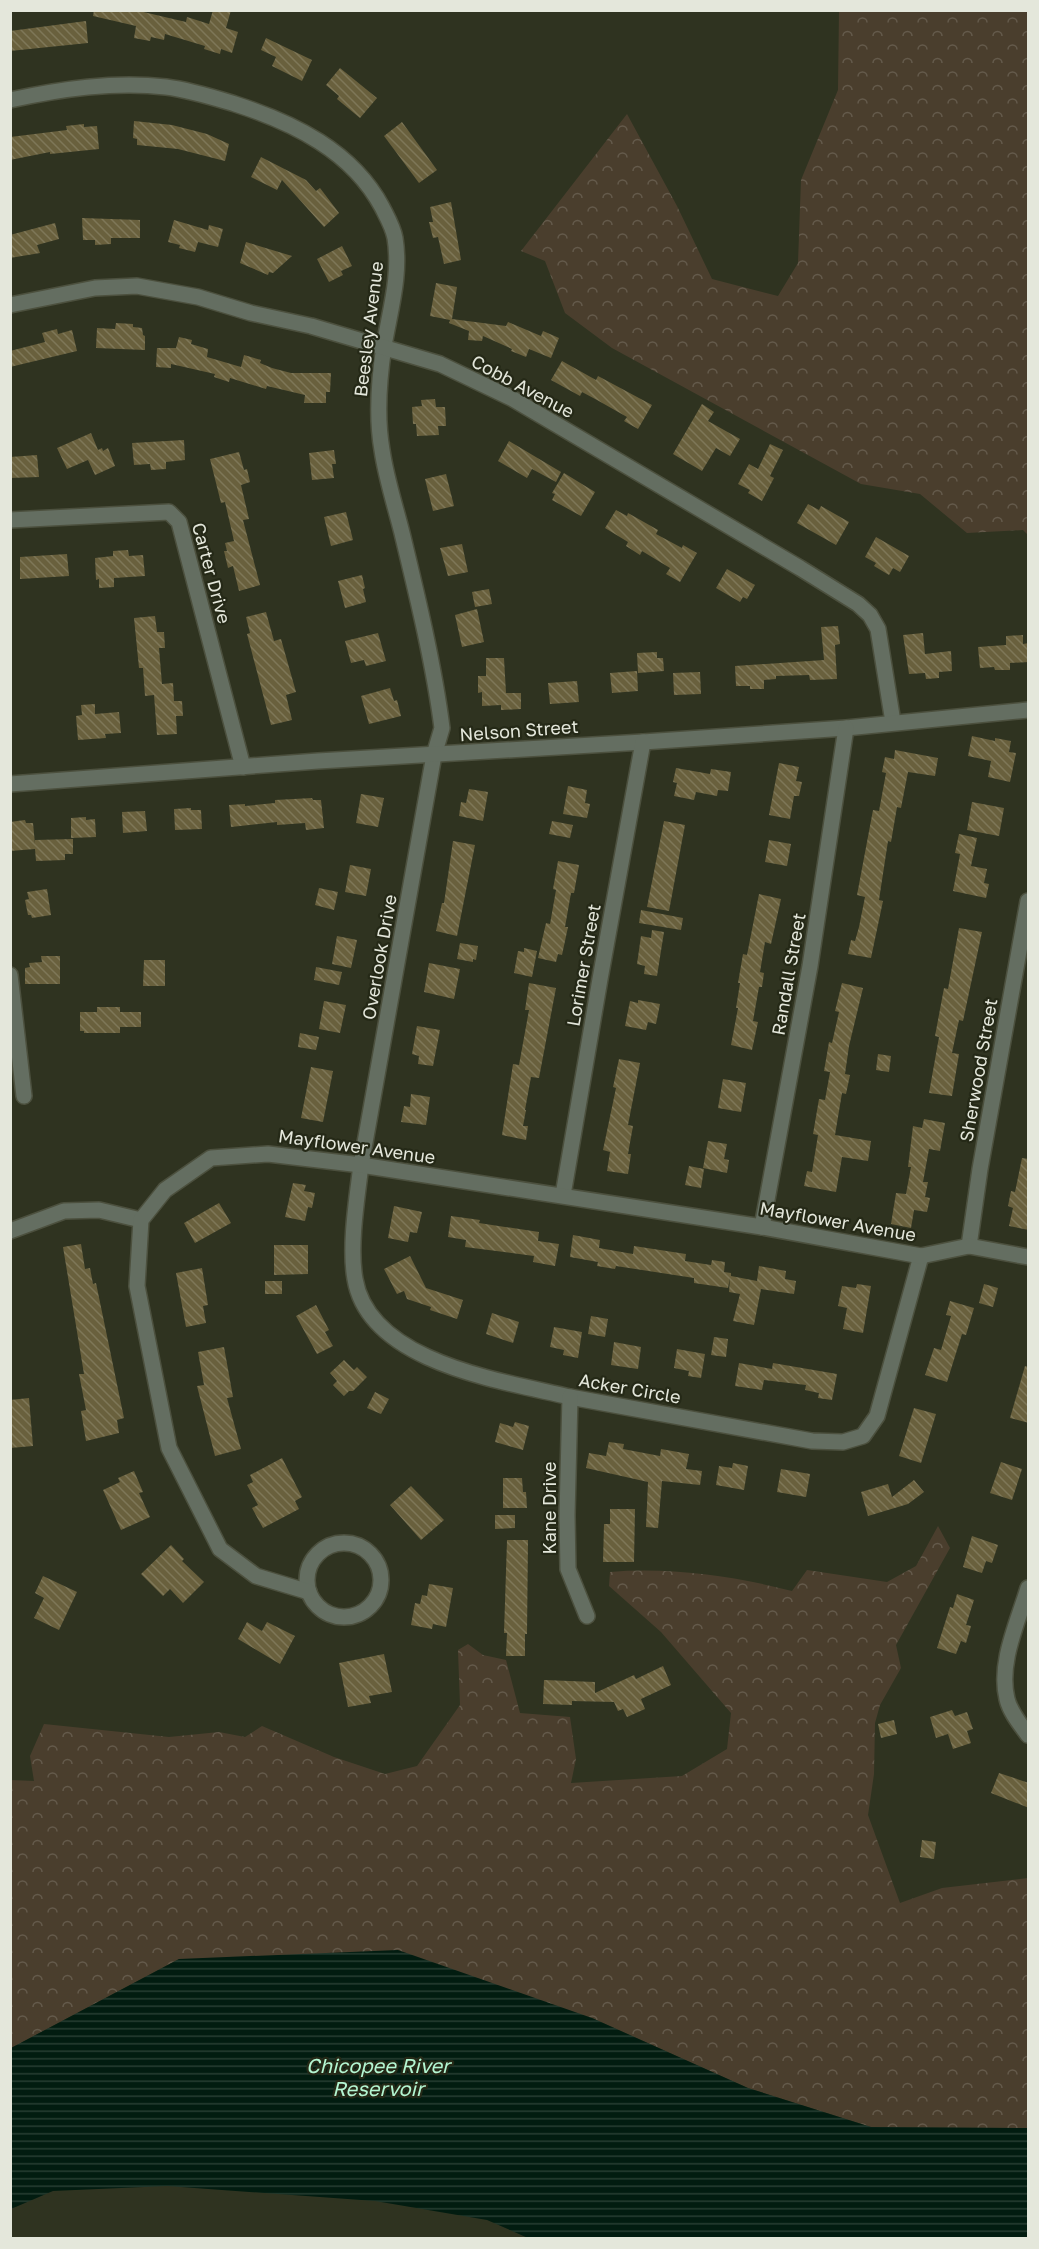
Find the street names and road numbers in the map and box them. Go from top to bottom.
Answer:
street label: Beesley Avenue [349,260,387,398]
street label: Cobb Avenue [468,350,578,422]
street label: Carter Drive [188,520,236,626]
street label: Nelson Street [459,715,579,745]
street label: Overlook Drive [357,893,401,1021]
street label: Lorimer Street [561,902,605,1028]
street label: Randall Street [766,911,810,1037]
street label: Sherwood Street [955,997,1001,1143]
street label: Mayflower Avenue [277,1124,437,1168]
street label: Mayflower Avenue [758,1196,918,1246]
street label: Acker Circle [577,1368,683,1408]
street label: Kane Drive [538,1461,560,1555]

